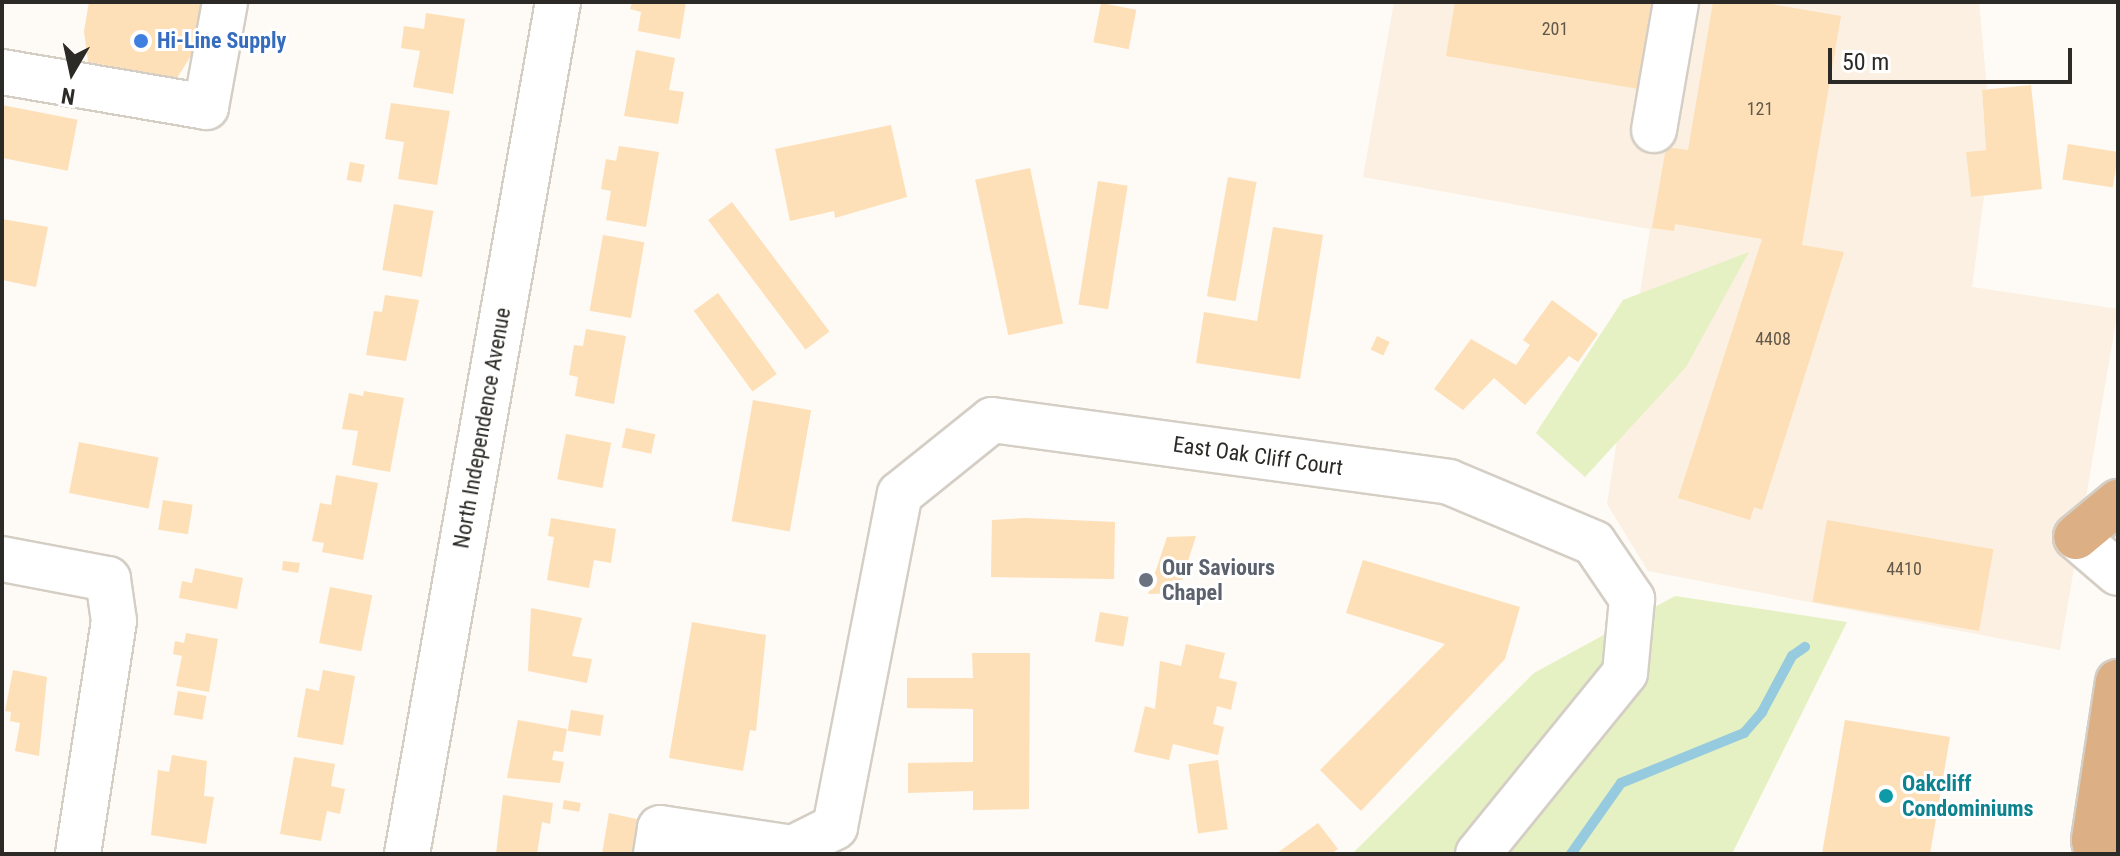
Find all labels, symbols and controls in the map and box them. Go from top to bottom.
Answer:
house number: 201 [1542,18,1568,40]
place label: Hi-Line Supply [157,28,286,54]
north arrow [32,32,112,112]
marker: Hi-Line Supply [132,32,150,50]
scale bar [1832,32,2076,82]
text: 50 m [1842,48,1889,76]
text: N [60,83,77,110]
house number: 121 [1747,98,1773,120]
street label: North Independence Avenue [448,306,516,550]
house number: 4408 [1755,328,1791,350]
street label: East Oak Cliff Court [1171,431,1345,481]
place label: Our Saviours Chapel [1162,554,1275,606]
house number: 4410 [1886,558,1922,580]
marker: Our Saviours Chapel [1137,571,1155,589]
place label: Oakcliff Condominiums [1902,770,2034,822]
marker: Oakcliff Condominiums [1877,787,1895,805]

